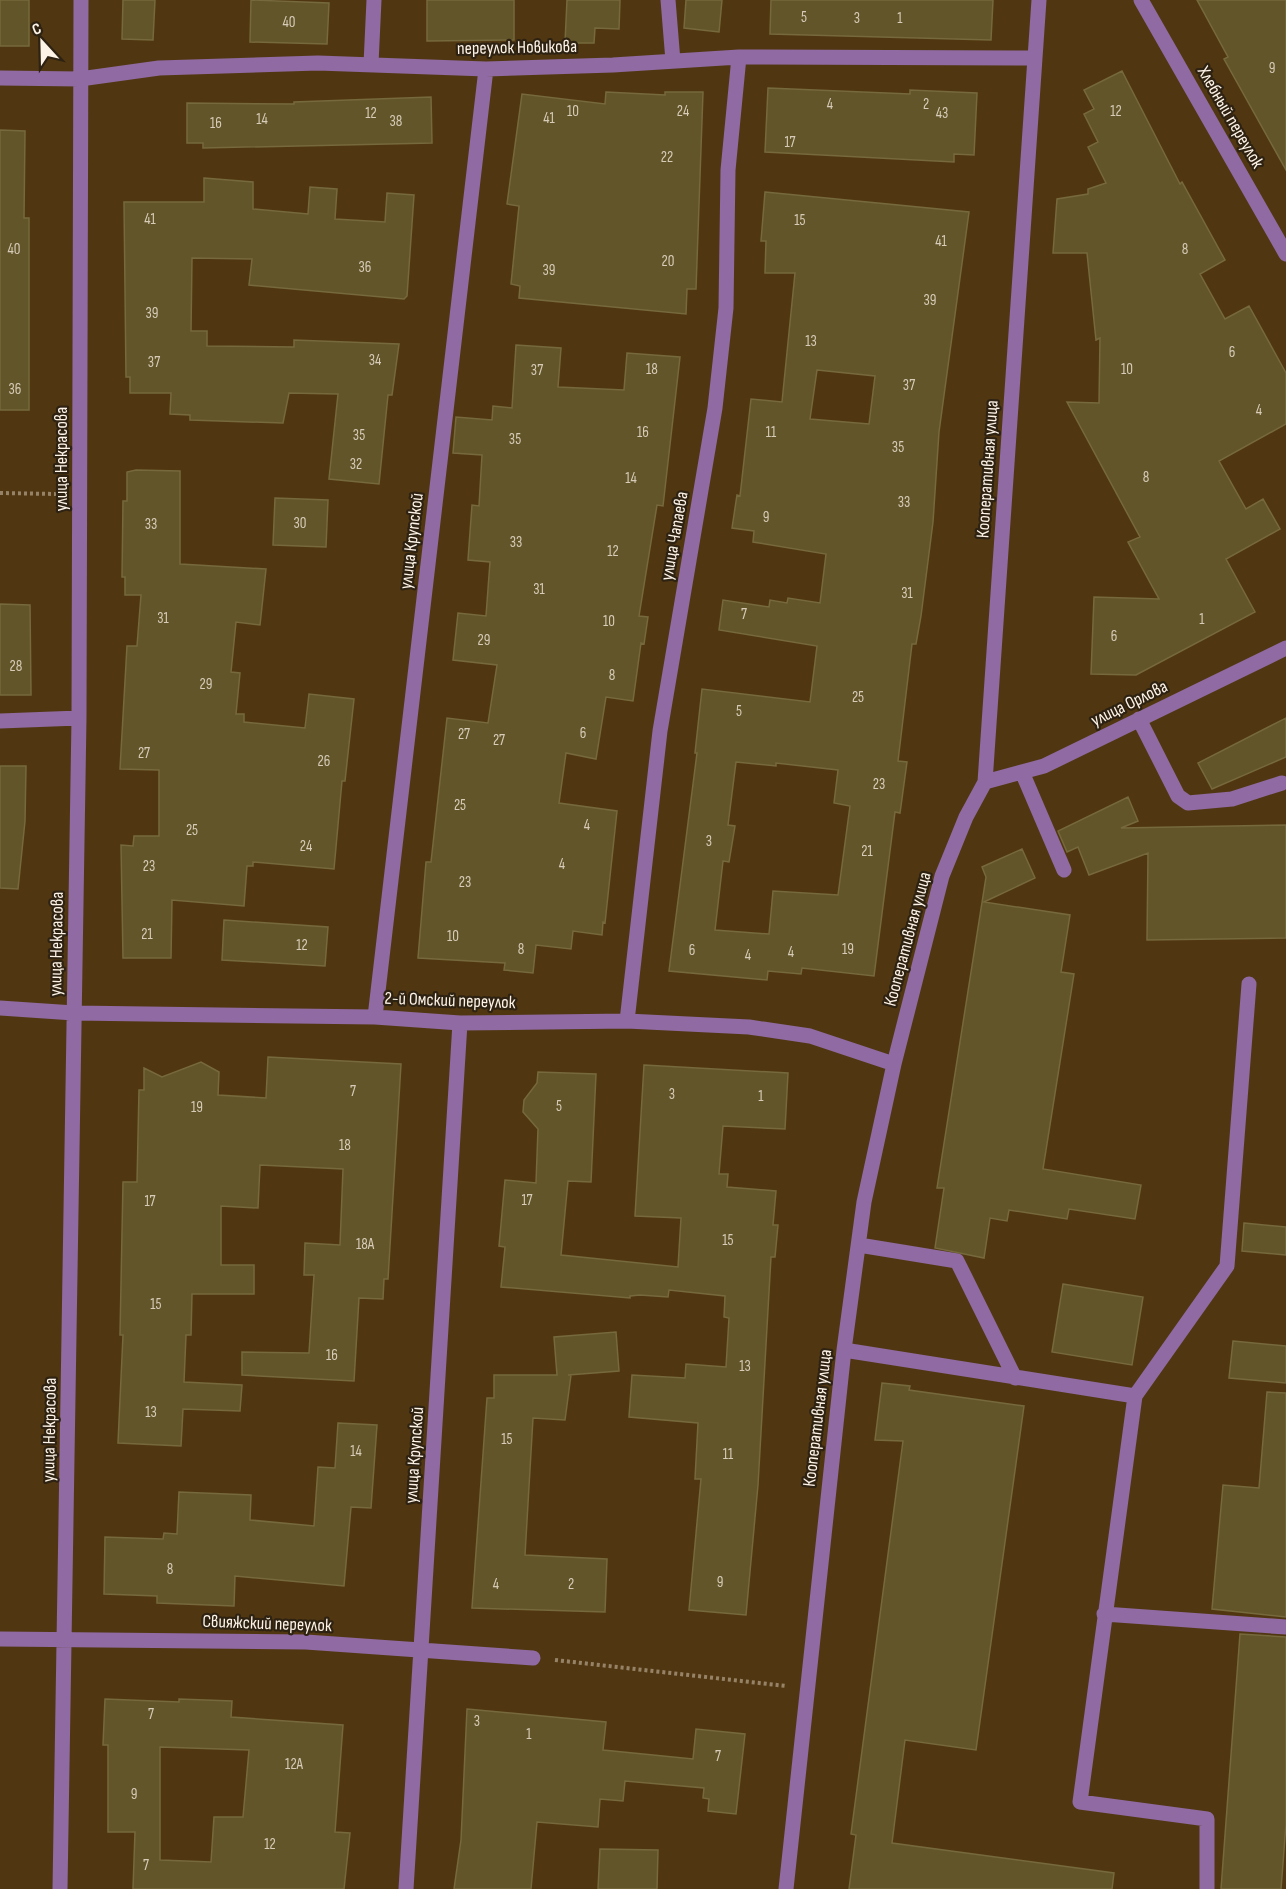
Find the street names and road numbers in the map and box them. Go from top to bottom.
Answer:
street label: переулок Новикова [457,36,577,59]
street label: Хлебный переулок [1192,62,1268,172]
street label: Кооперативная улица [972,399,1003,539]
street label: улица Некрасова [51,407,72,511]
street label: улица Чапаева [656,490,693,582]
street label: улица Крупской [395,492,428,590]
street label: улица Орлова [1088,676,1171,731]
street label: Кооперативная улица [879,870,936,1009]
street label: улица Некрасова [45,891,68,996]
street label: 2-й Омский переулок [384,988,516,1013]
street label: Кооперативная улица [799,1348,836,1488]
street label: улица Некрасова [38,1377,61,1482]
street label: улица Крупской [401,1406,428,1504]
street label: Свияжский переулок [202,1611,332,1636]

